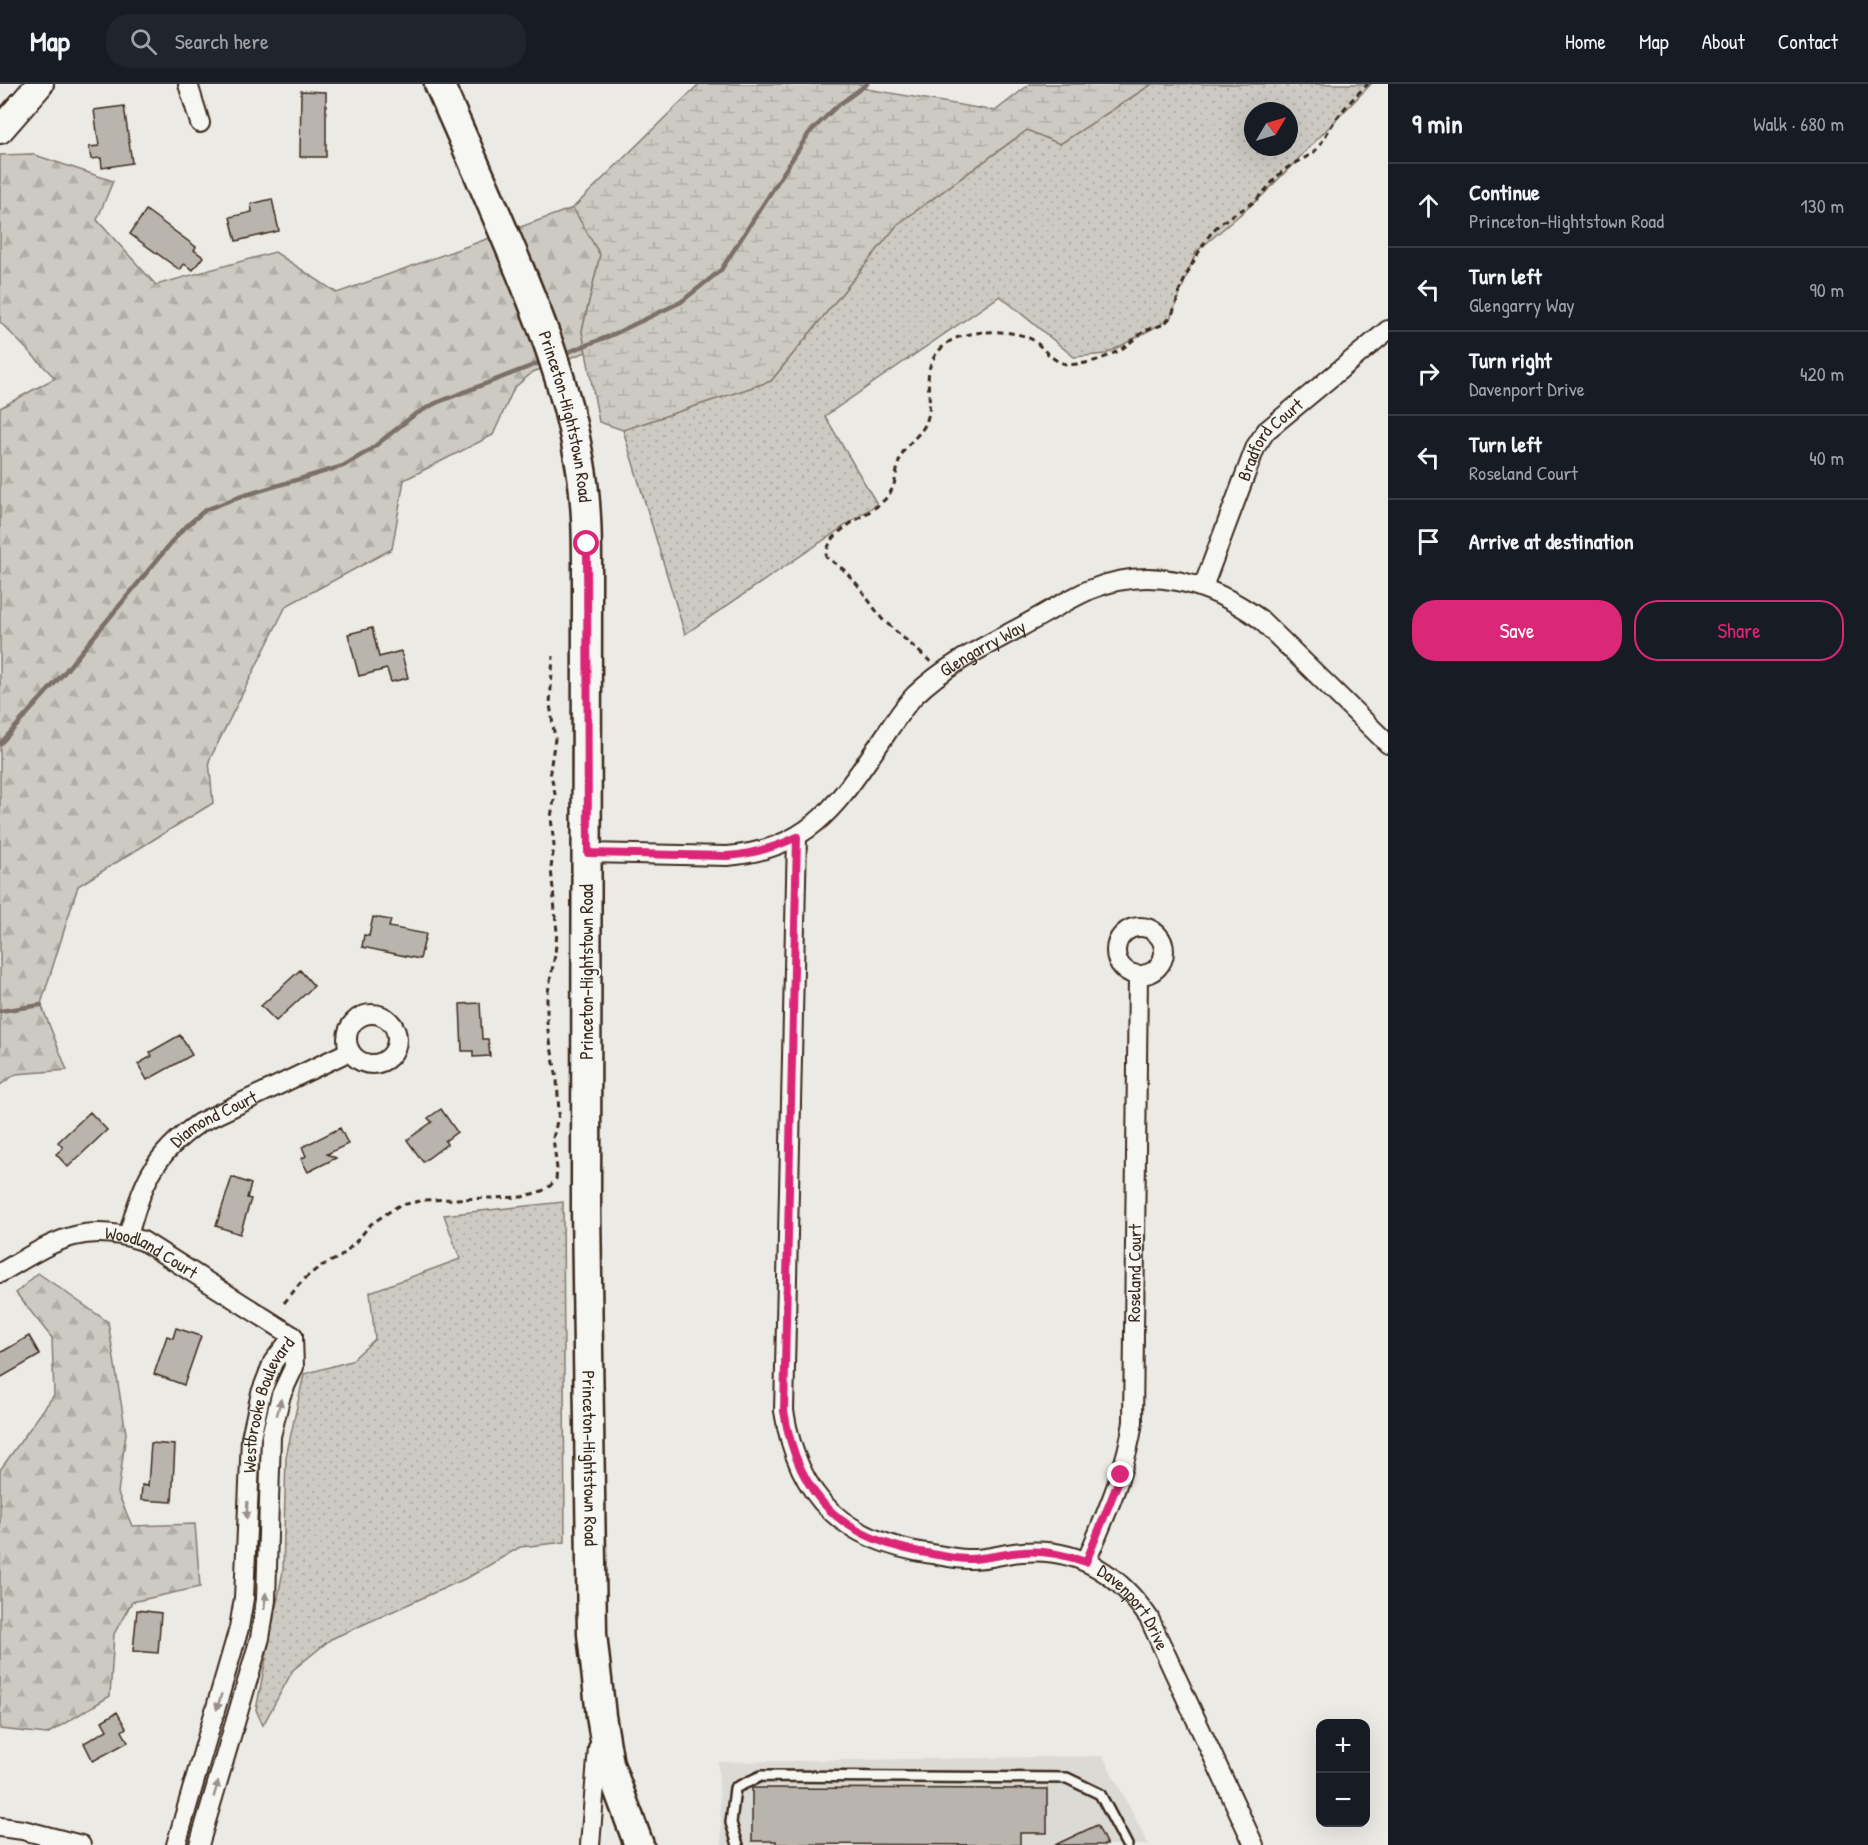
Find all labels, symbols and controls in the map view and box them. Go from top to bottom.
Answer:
search box [106,14,526,68]
text: Map [30,22,70,60]
icon: search [127,25,160,58]
text: Search here [175,26,269,56]
text: Home [1565,27,1606,56]
text: Map [1639,27,1669,56]
text: About [1702,27,1745,56]
text: Contact [1778,27,1838,56]
north arrow [1244,102,1298,156]
text: 9 min [1412,106,1463,141]
text: Walk · 680 m [1753,110,1844,137]
text: Continue [1469,177,1540,207]
icon: ahead [1412,189,1445,222]
text: 130 m [1801,192,1844,219]
text: Princeton-Hightstown Road [1469,207,1664,234]
text: Turn left [1469,261,1542,291]
icon: left [1412,273,1445,306]
text: 90 m [1810,276,1844,303]
text: Glengarry Way [1469,291,1575,318]
street label: Princeton-Hightstown Road [533,327,598,503]
text: Turn right [1469,345,1552,375]
icon: right [1412,357,1445,390]
text: 420 m [1800,360,1844,387]
text: Davenport Drive [1469,375,1585,402]
street label: Bradford Court [1231,392,1309,484]
text: Turn left [1469,429,1542,459]
icon: left [1412,441,1445,474]
text: 40 m [1809,444,1844,471]
text: Roseland Court [1469,459,1578,486]
icon: arrive [1412,525,1445,558]
text: Arrive at destination [1469,526,1634,556]
route start [573,530,599,556]
button: Save [1412,600,1622,661]
button: Share [1634,600,1844,661]
street label: Glengarry Way [934,613,1030,682]
street label: Princeton-Hightstown Road [574,884,599,1060]
street label: Diamond Court [164,1084,262,1153]
street label: Woodland Court [104,1220,203,1285]
street label: Roseland Court [1121,1223,1147,1322]
street label: Westbrooke Boulevard [236,1331,300,1473]
street label: Princeton-Hightstown Road [576,1370,604,1546]
one-way arrow [274,1397,284,1416]
route end [1107,1461,1133,1487]
one-way arrow [242,1501,251,1520]
street label: Davenport Drive [1093,1558,1175,1654]
one-way arrow [260,1591,270,1610]
one-way arrow [214,1693,223,1711]
map controls [1316,1719,1370,1827]
button: + [1316,1719,1370,1773]
button: − [1316,1773,1370,1827]
one-way arrow [212,1780,221,1798]

